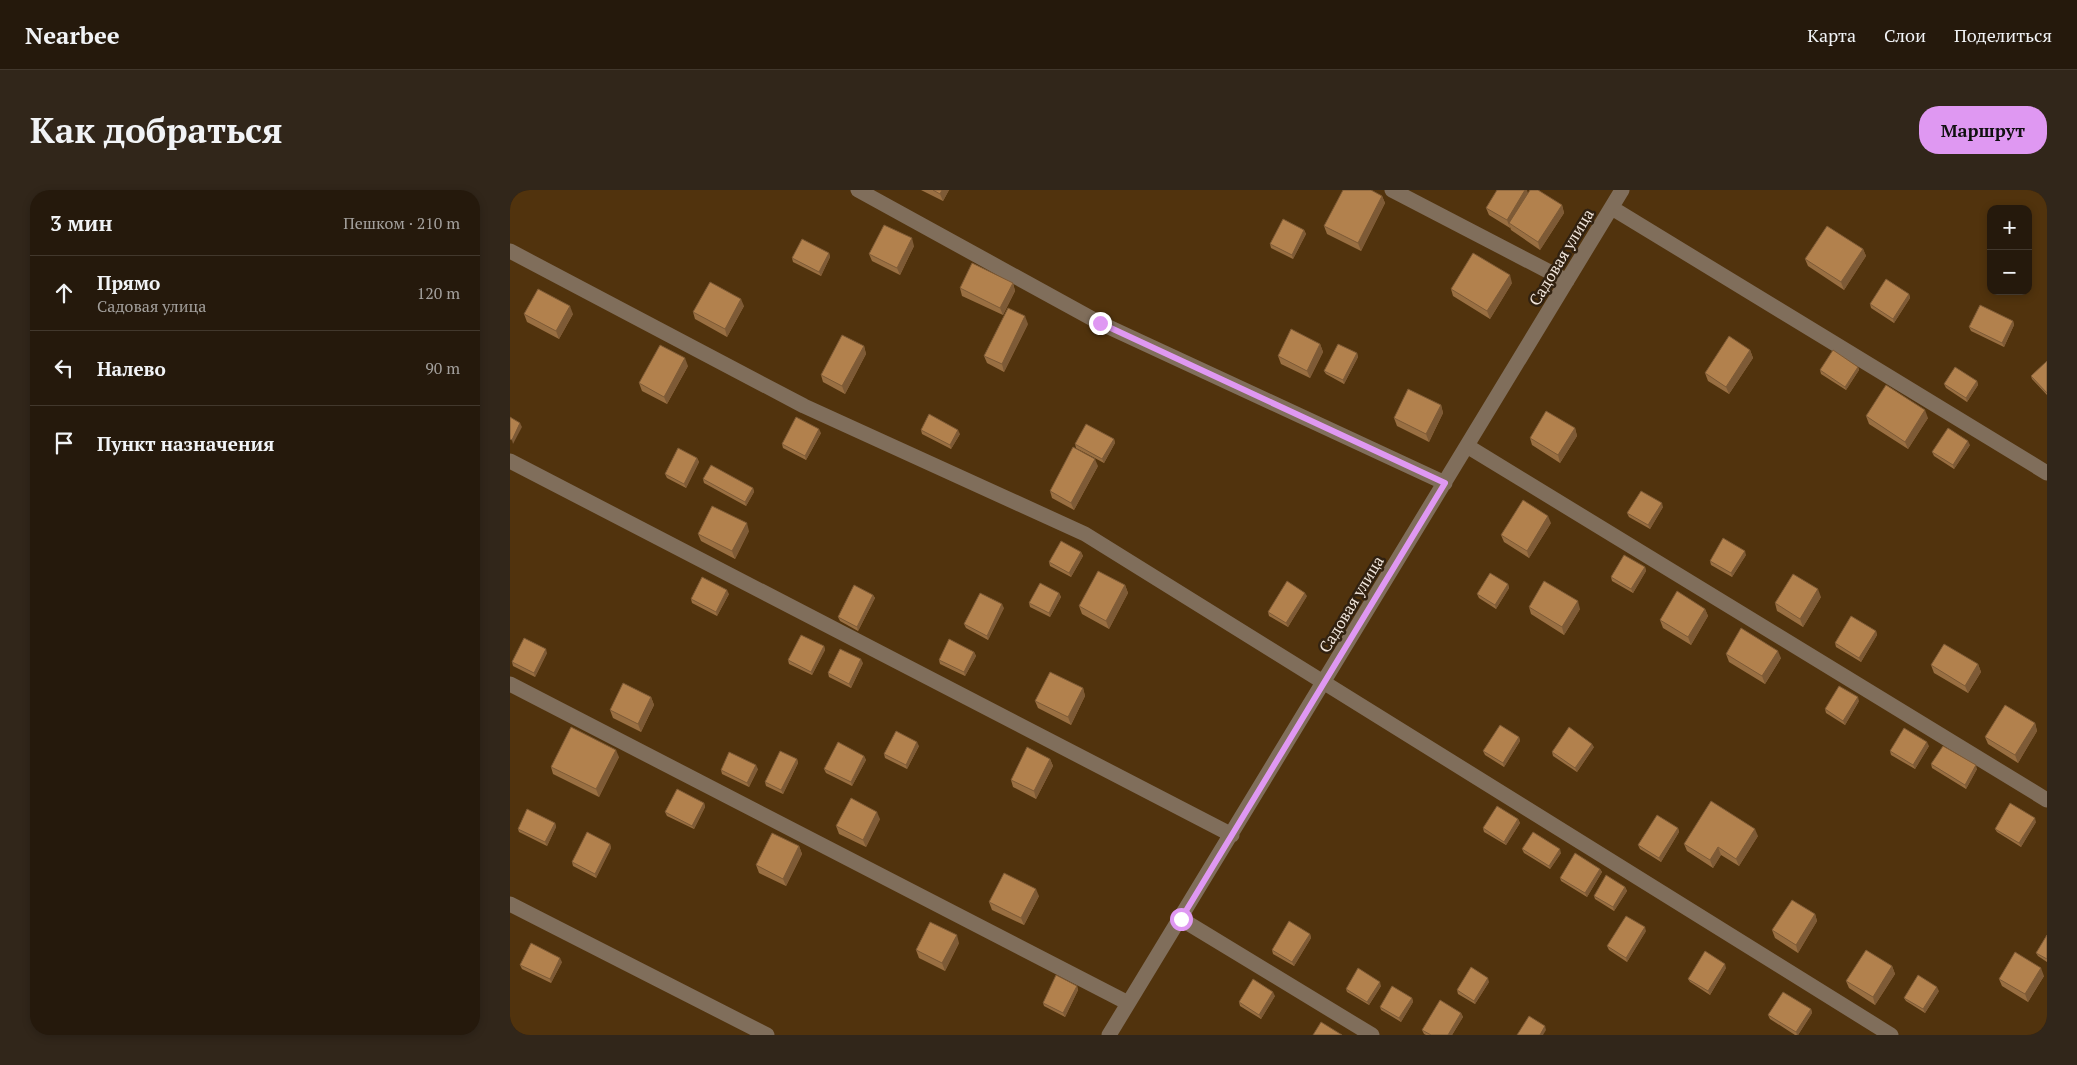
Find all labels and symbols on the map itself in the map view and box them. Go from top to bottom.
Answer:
street label: Садовая улица [1523,204,1599,310]
route end [1089,312,1112,335]
street label: Садовая улица [1313,551,1389,657]
route start [1170,908,1193,931]

